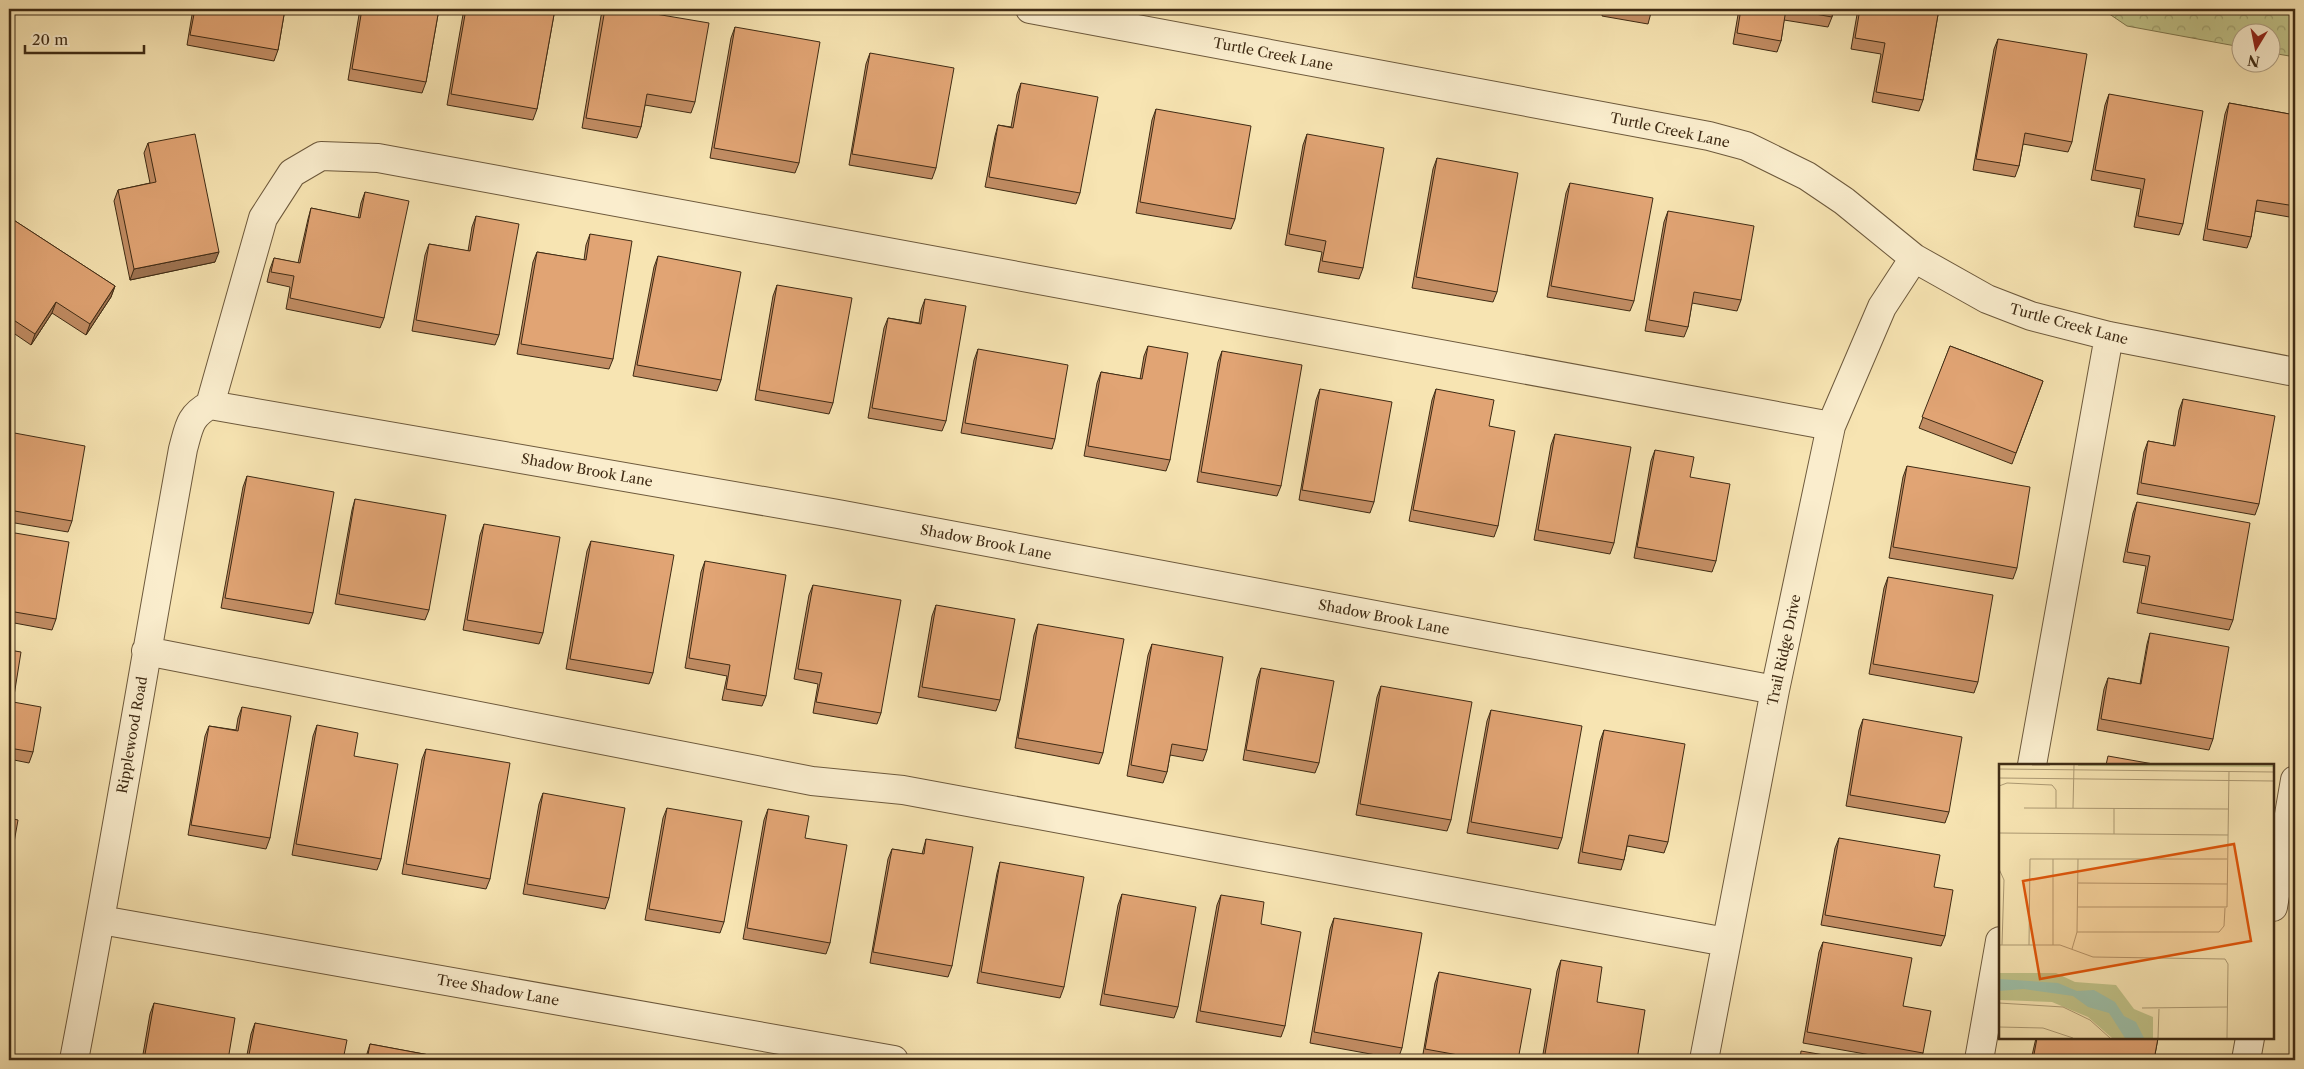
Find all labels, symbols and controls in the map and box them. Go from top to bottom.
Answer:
scale bar [25,22,144,54]
north arrow [2232,22,2282,72]
text: 20 m [32,30,68,49]
street label: Turtle Creek Lane [1211,34,1335,75]
text: N [2246,51,2261,71]
street label: Turtle Creek Lane [1608,109,1732,152]
street label: Turtle Creek Lane [2008,300,2130,349]
street label: Shadow Brook Lane [520,450,654,490]
street label: Shadow Brook Lane [919,520,1053,564]
street label: Trail Ridge Drive [1763,593,1805,707]
street label: Shadow Brook Lane [1317,595,1451,639]
street label: Ripplewood Road [113,674,151,795]
inset map [1999,764,2274,1039]
street label: Tree Shadow Lane [435,970,561,1010]

